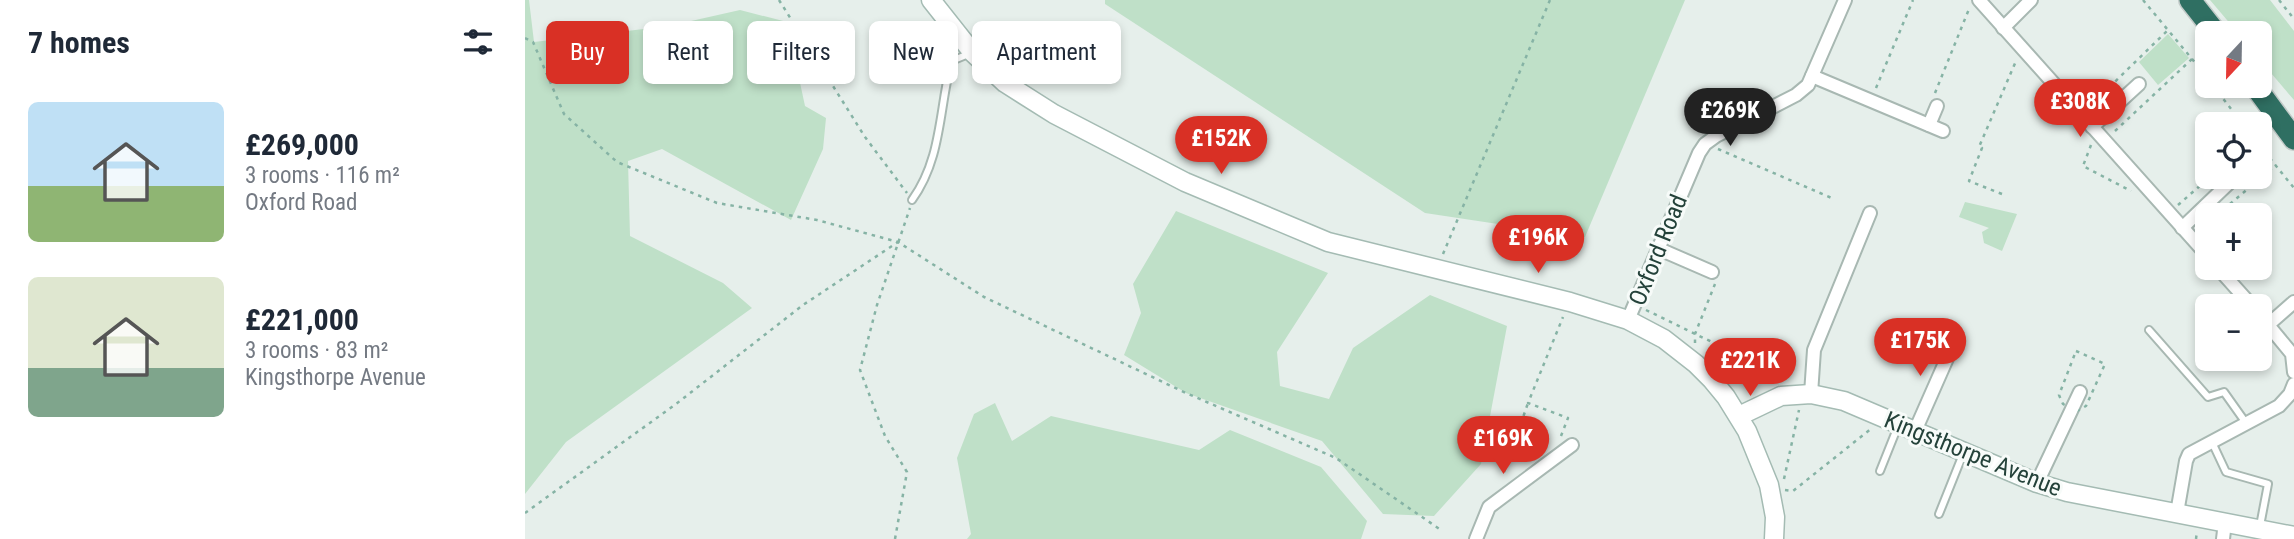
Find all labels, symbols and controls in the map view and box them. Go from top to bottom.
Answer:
chip: Buy [546,21,629,84]
chip: Rent [643,21,733,84]
chip: Filters [747,21,855,84]
chip: New [869,21,958,84]
chip: Apartment [972,21,1121,84]
north arrow [2195,21,2271,98]
map controls [2195,21,2272,371]
icon: filters [459,23,497,61]
text: 7 homes [28,25,130,60]
pin: £308K [2031,80,2129,139]
pin: £269K [1681,88,1779,148]
text: £308K [2050,88,2110,115]
text: £269K [1700,97,1760,124]
button: locate [2195,112,2272,189]
pin: £152K [1172,116,1270,176]
text: £152K [1191,125,1251,152]
text: £269,000 [245,127,359,162]
icon: home [84,130,168,214]
text: 3 rooms · 116 m² [245,162,400,189]
text: Oxford Road [245,189,357,216]
street label: Oxford Road [1623,190,1693,310]
button: + [2195,203,2272,280]
pin: £196K [1489,216,1587,275]
text: £196K [1508,224,1568,251]
button: − [2195,294,2272,371]
text: £221,000 [245,302,359,337]
icon: home [84,305,168,389]
pin: £175K [1871,318,1969,378]
text: £175K [1890,327,1950,354]
text: 3 rooms · 83 m² [245,337,388,364]
pin: £221K [1701,338,1799,398]
text: £221K [1720,347,1780,374]
text: Kingsthorpe Avenue [245,364,426,391]
street label: Kingsthorpe Avenue [1880,406,2066,502]
pin: £169K [1454,416,1552,476]
text: £169K [1473,425,1533,452]

